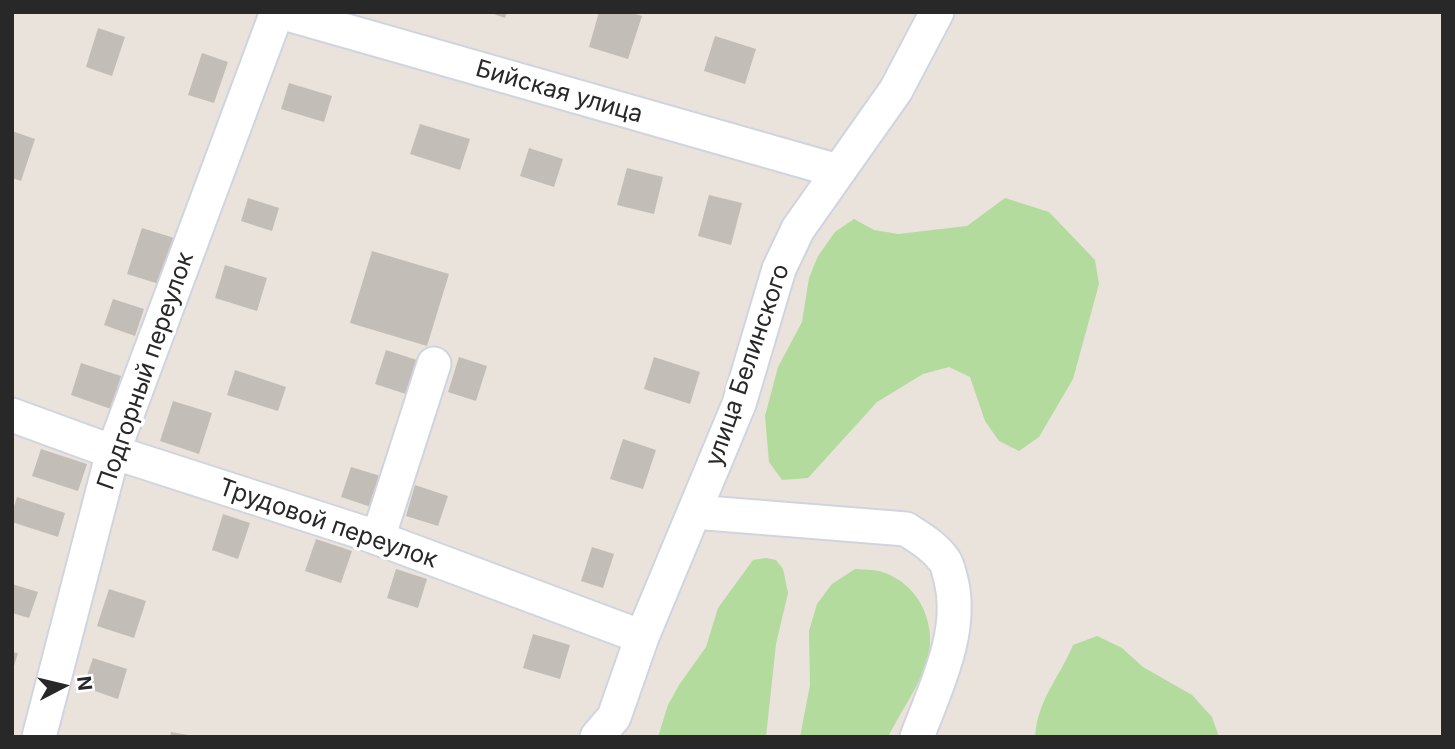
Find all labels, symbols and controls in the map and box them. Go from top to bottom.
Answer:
street label: Бийская улица [472,54,646,130]
street label: Подгорный переулок [92,249,200,493]
street label: улица Белинского [700,260,796,470]
street label: Трудовой переулок [215,473,441,575]
north arrow [28,651,98,721]
text: N [72,675,97,692]

